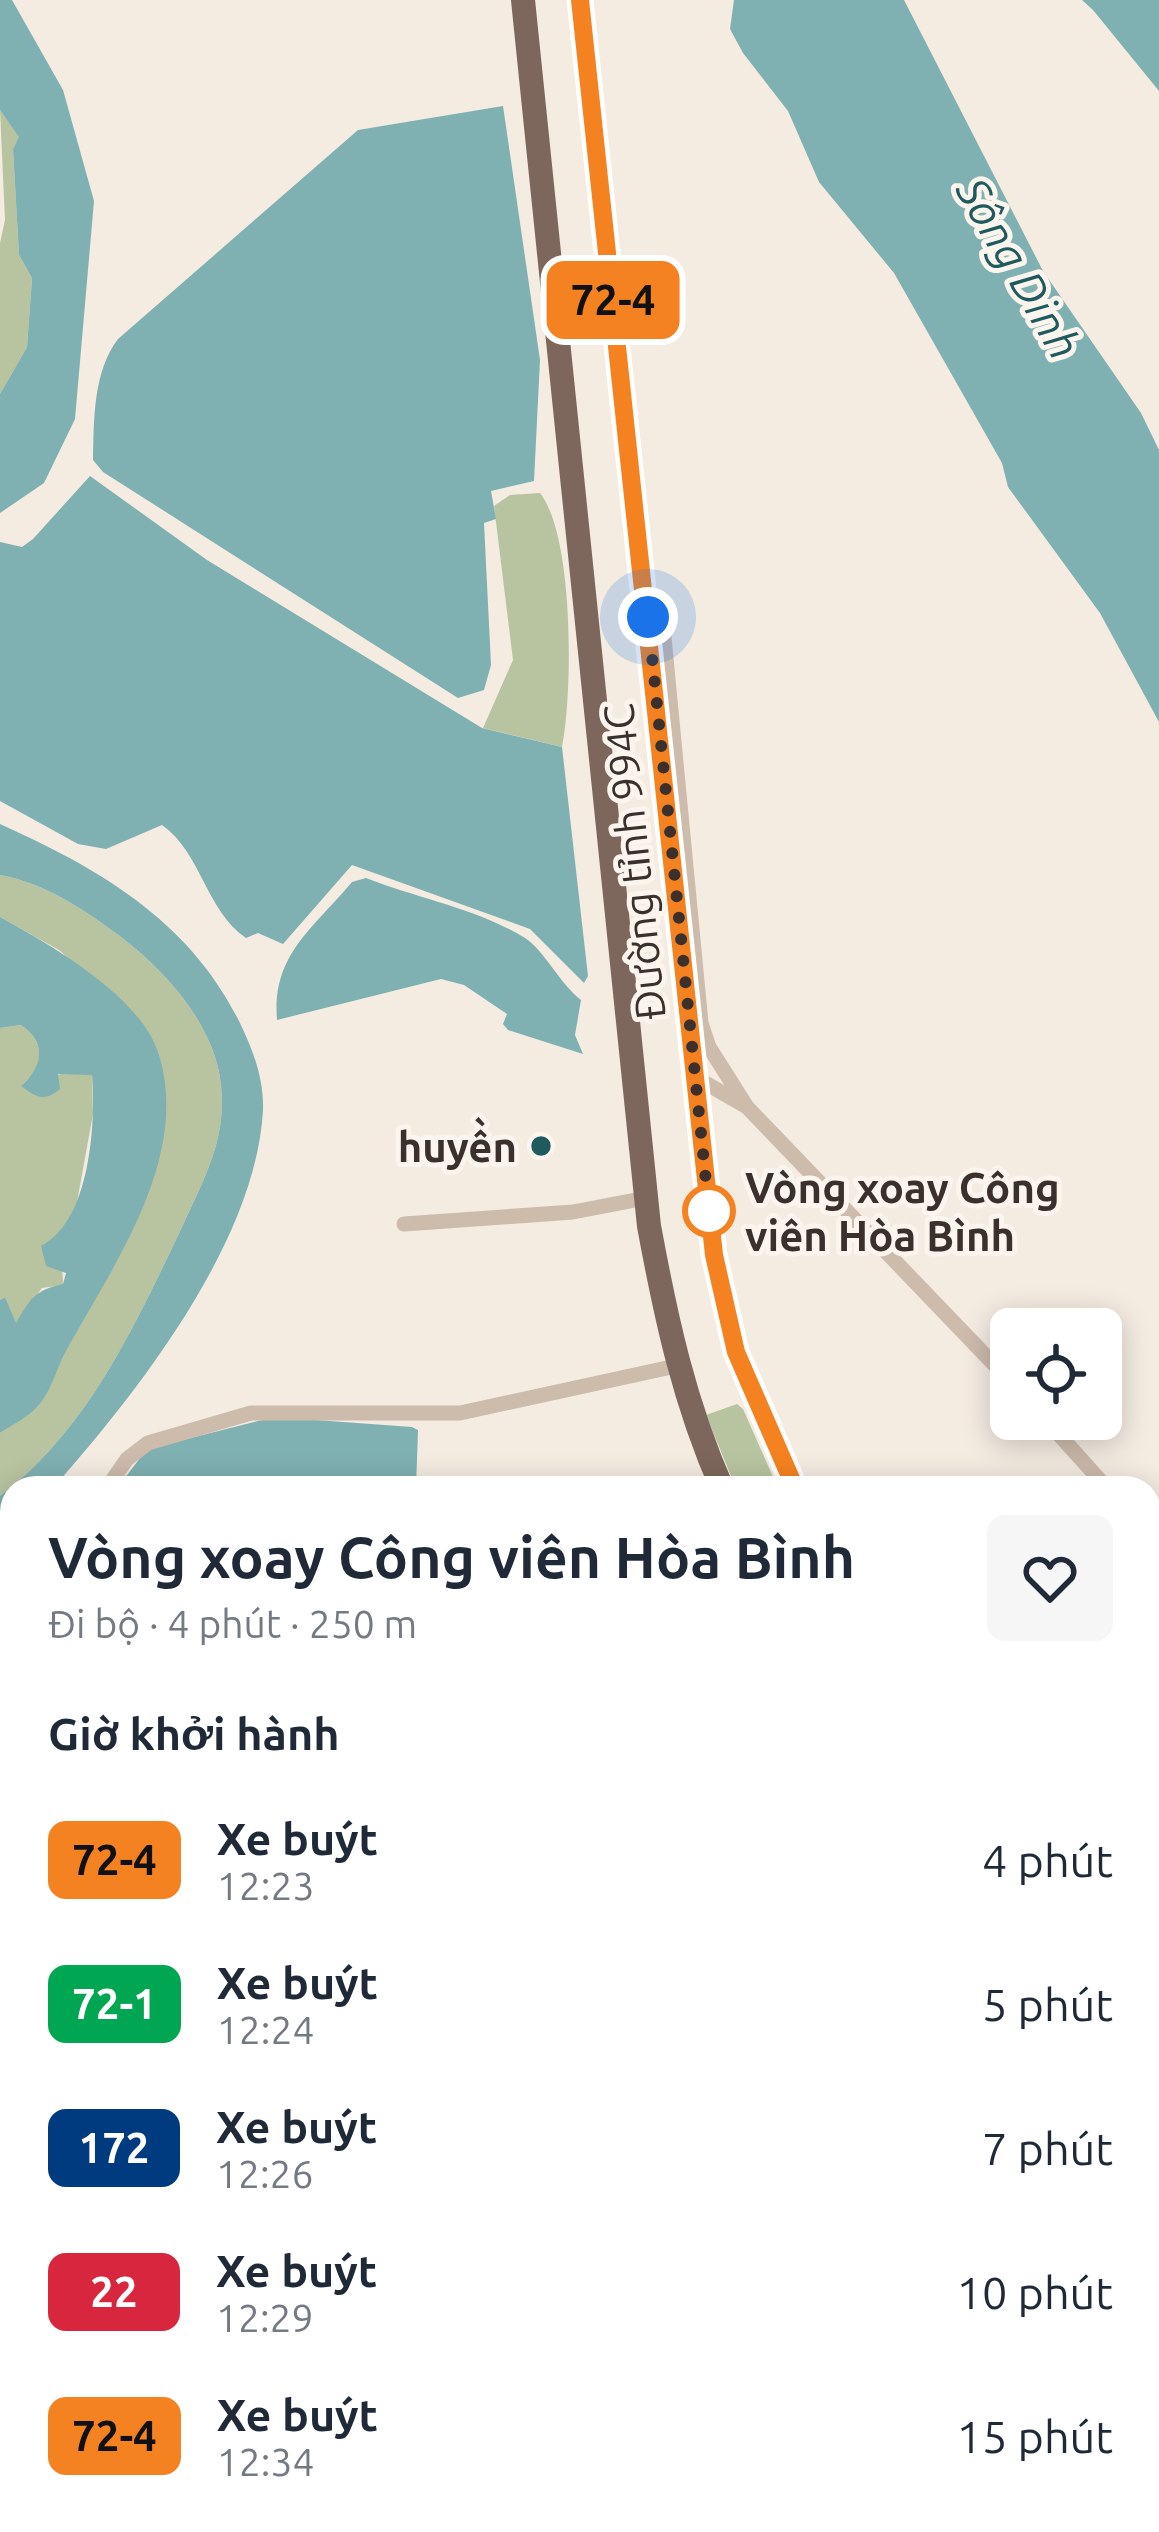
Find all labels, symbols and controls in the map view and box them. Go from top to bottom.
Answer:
water label: Sông Dinh [946,168,1091,367]
line badge: 72-4 [529,261,697,339]
text: 72-4 [571,276,655,323]
your location [618,587,678,647]
street label: Đường tỉnh 994C [594,702,674,1022]
place label: huyền [398,1117,517,1170]
marker: huyền [528,1133,554,1159]
place label: Vòng xoay Công viên Hòa Bình [745,1164,1060,1259]
marker: Vòng xoay Công viên Hòa Bình [684,1186,734,1236]
map controls [990,1308,1122,1440]
button: locate [990,1308,1122,1440]
button: heart [987,1515,1113,1641]
text: Vòng xoay Công viên Hòa Bình [48,1525,855,1589]
text: Đi bộ · 4 phút · 250 m [48,1602,417,1645]
text: Giờ khởi hành [48,1708,340,1759]
text: Xe buýt [217,1813,378,1864]
text: 4 phút [982,1835,1113,1886]
text: 72-4 [72,1836,157,1883]
text: 12:23 [217,1864,314,1907]
text: Xe buýt [217,1957,378,2008]
text: 5 phút [982,1979,1113,2030]
text: 72-1 [72,1980,157,2027]
text: 12:24 [217,2008,314,2051]
text: Xe buýt [216,2101,377,2152]
text: 7 phút [982,2123,1113,2174]
text: 172 [78,2124,150,2171]
text: 12:26 [216,2152,314,2195]
text: Xe buýt [216,2245,377,2296]
text: 10 phút [957,2267,1113,2318]
text: 22 [90,2268,138,2315]
text: 12:29 [216,2296,314,2339]
text: Xe buýt [217,2389,378,2440]
text: 15 phút [957,2411,1113,2462]
text: 72-4 [72,2412,157,2459]
text: 12:34 [217,2440,314,2483]

